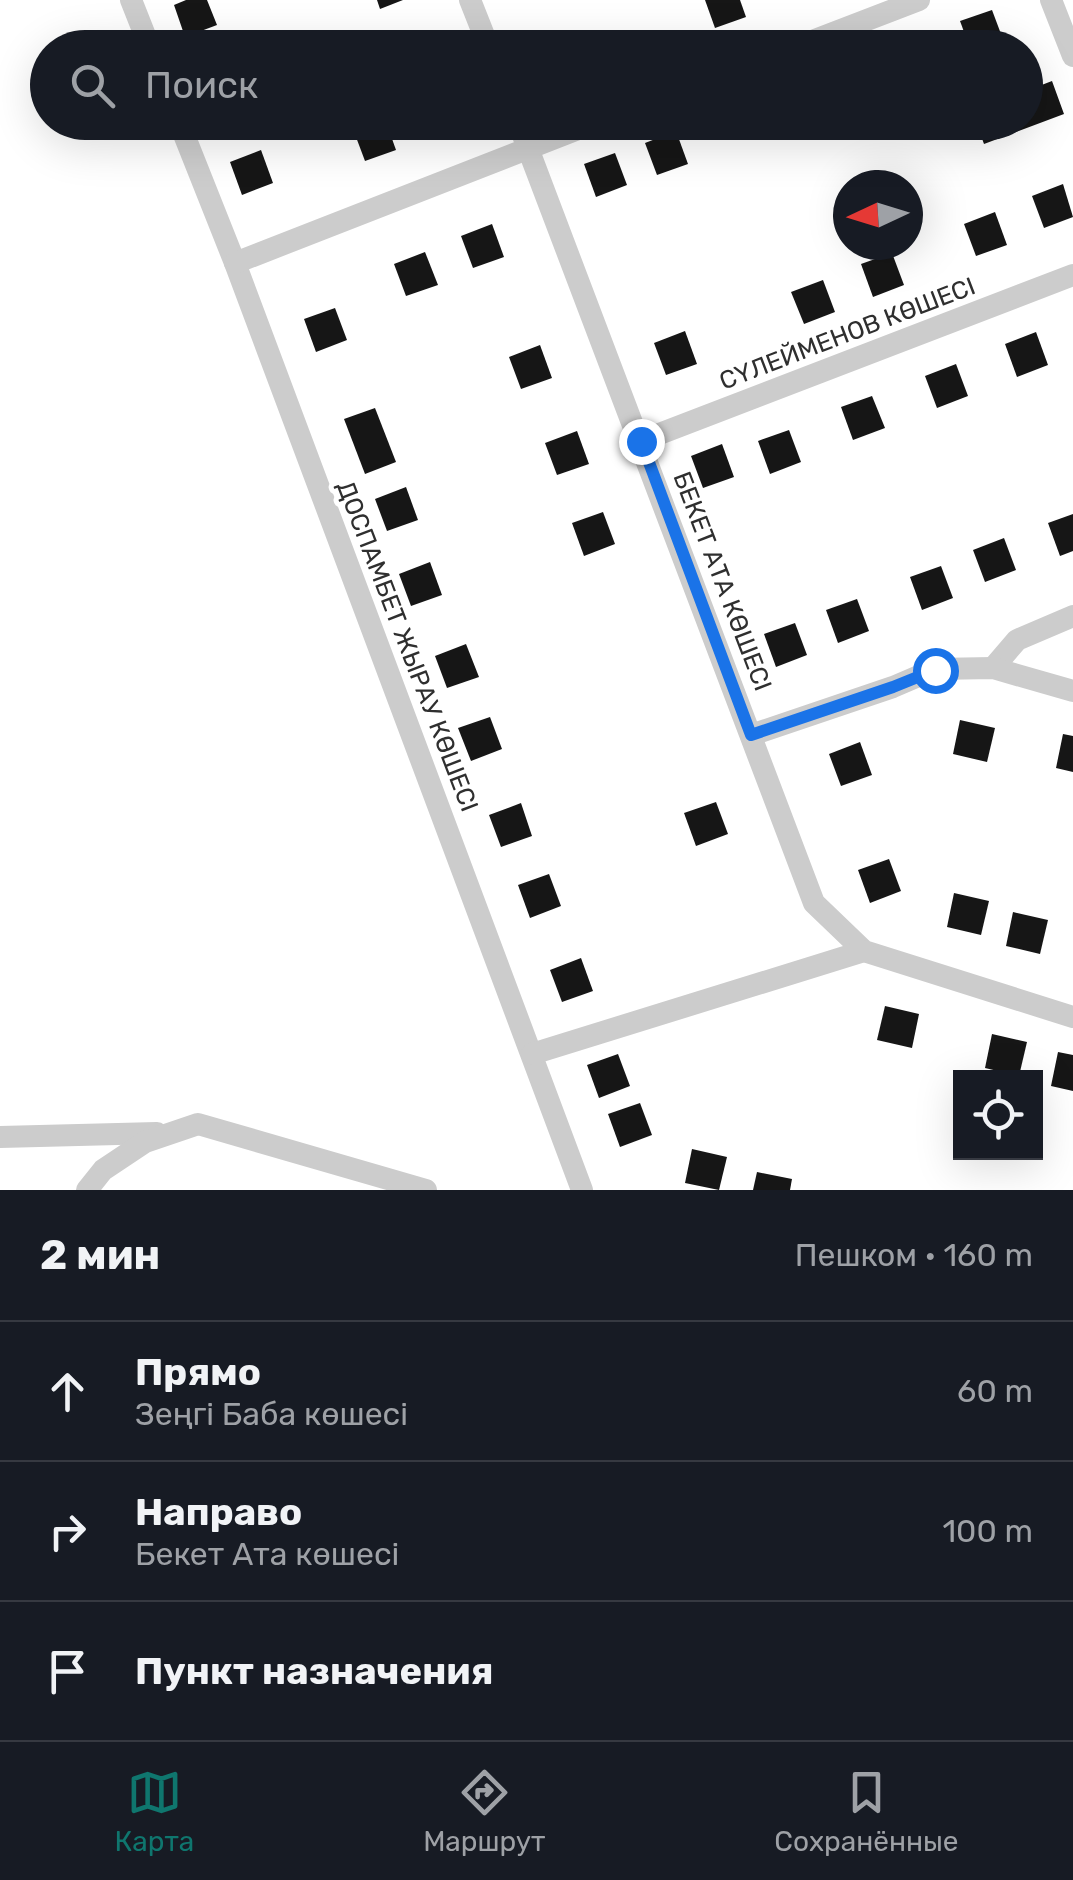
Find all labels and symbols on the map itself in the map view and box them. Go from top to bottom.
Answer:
north arrow [833,170,923,260]
street label: СҮЛЕЙМЕНОВ КӨШЕСІ [715,271,979,396]
route end [619,419,665,465]
street label: БЕКЕТ АТА КӨШЕСІ [667,468,778,695]
street label: ДОСПАМБЕТ ЖЫРАУ КӨШЕСІ [331,477,484,816]
route start [913,648,959,694]

